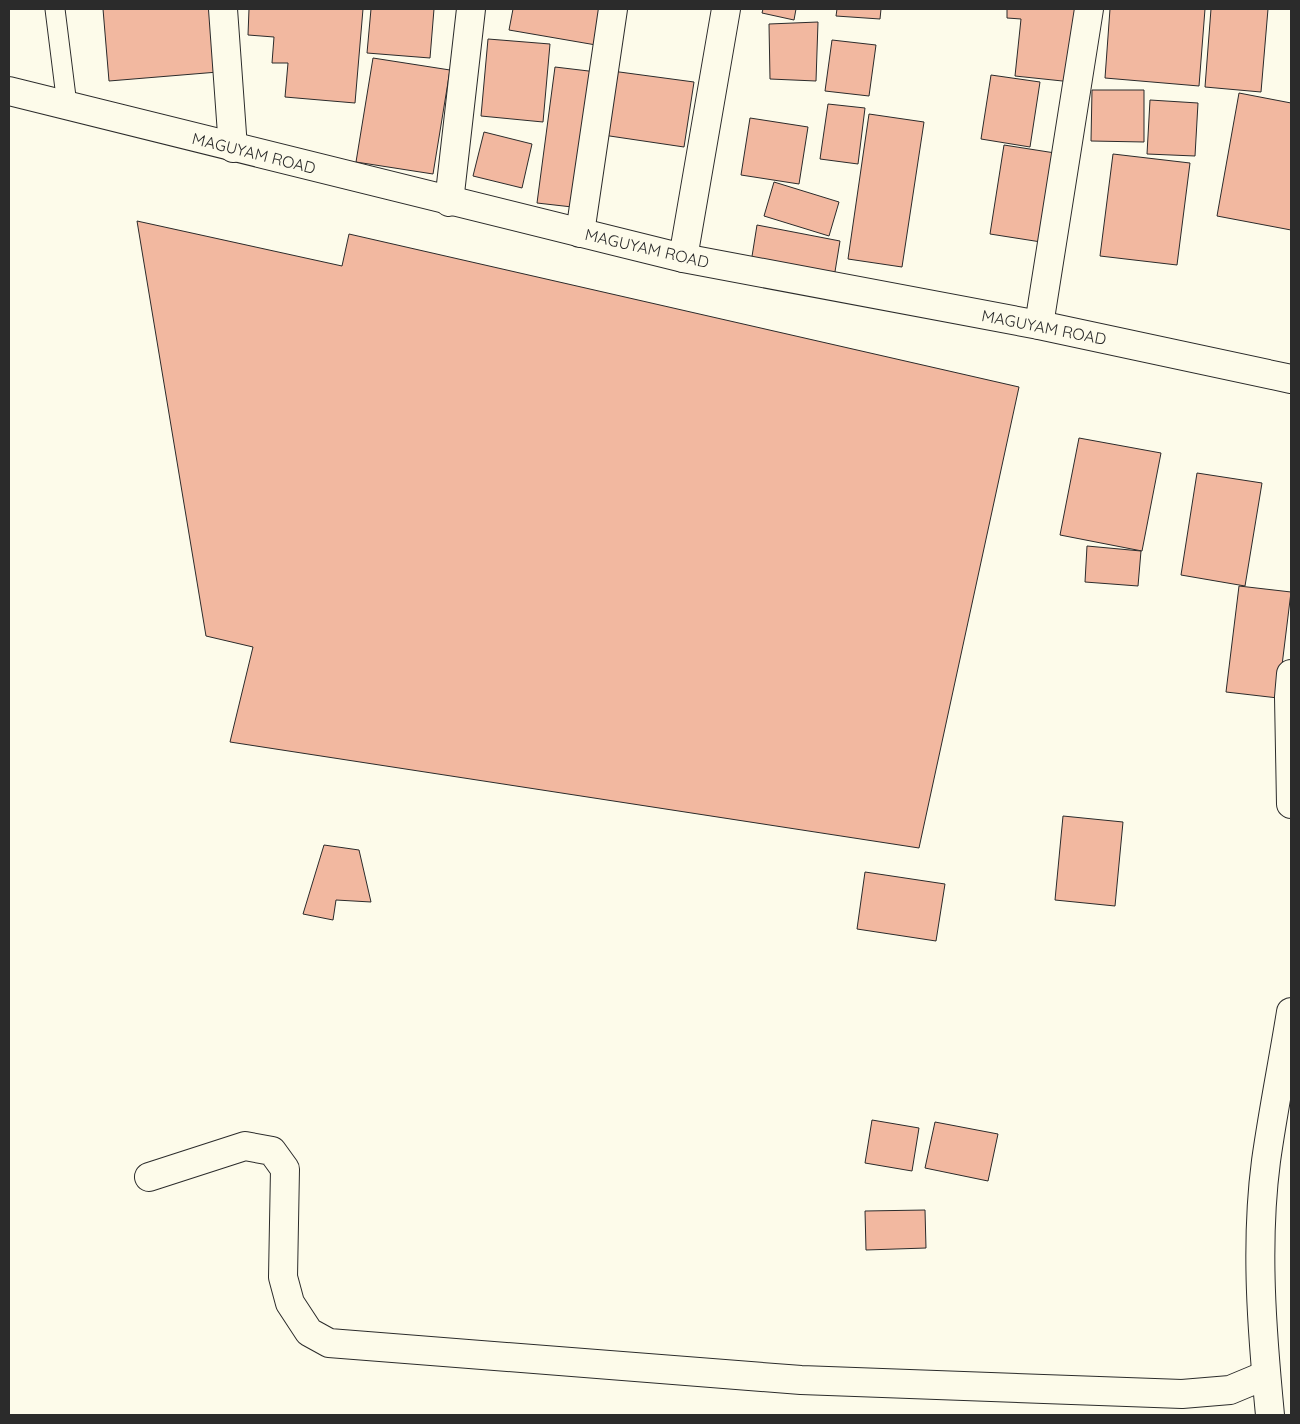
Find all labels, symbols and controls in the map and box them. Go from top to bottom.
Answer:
street label: MAGUYAM ROAD [190,128,318,178]
street label: MAGUYAM ROAD [583,224,711,272]
street label: MAGUYAM ROAD [980,305,1108,349]

